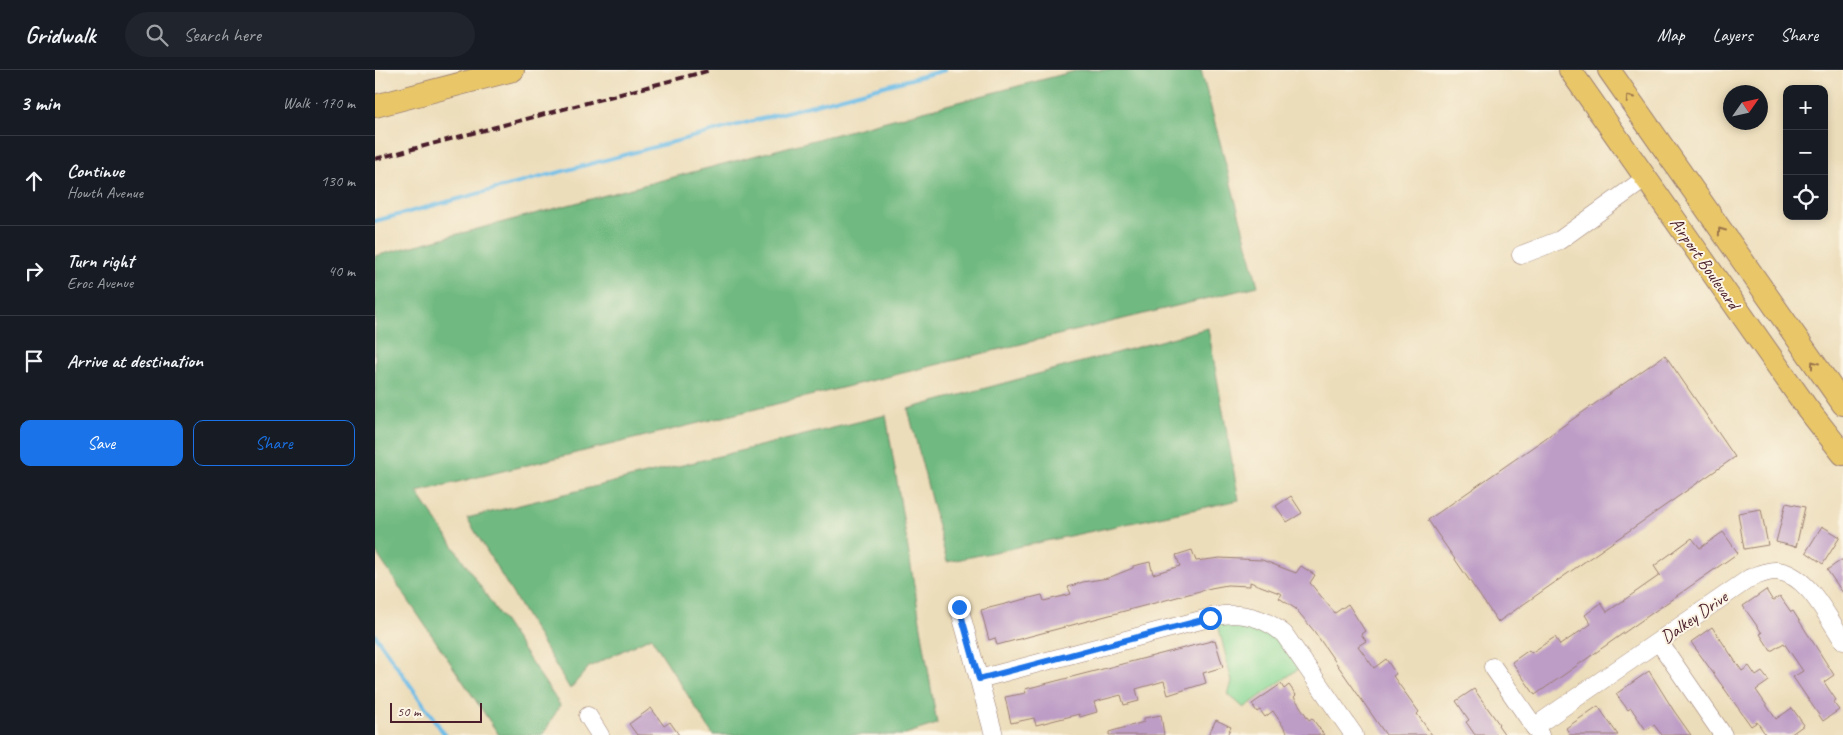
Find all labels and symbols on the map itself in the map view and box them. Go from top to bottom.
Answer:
north arrow [1723,85,1768,130]
one-way arrow [1626,95,1634,104]
street label: Airport Boulevard [1665,213,1746,316]
one-way arrow [1718,227,1727,237]
one-way arrow [1812,361,1820,370]
street label: Dalkey Drive [1656,585,1733,648]
route end [948,596,971,619]
route start [1199,607,1222,630]
scale bar [390,700,483,723]

